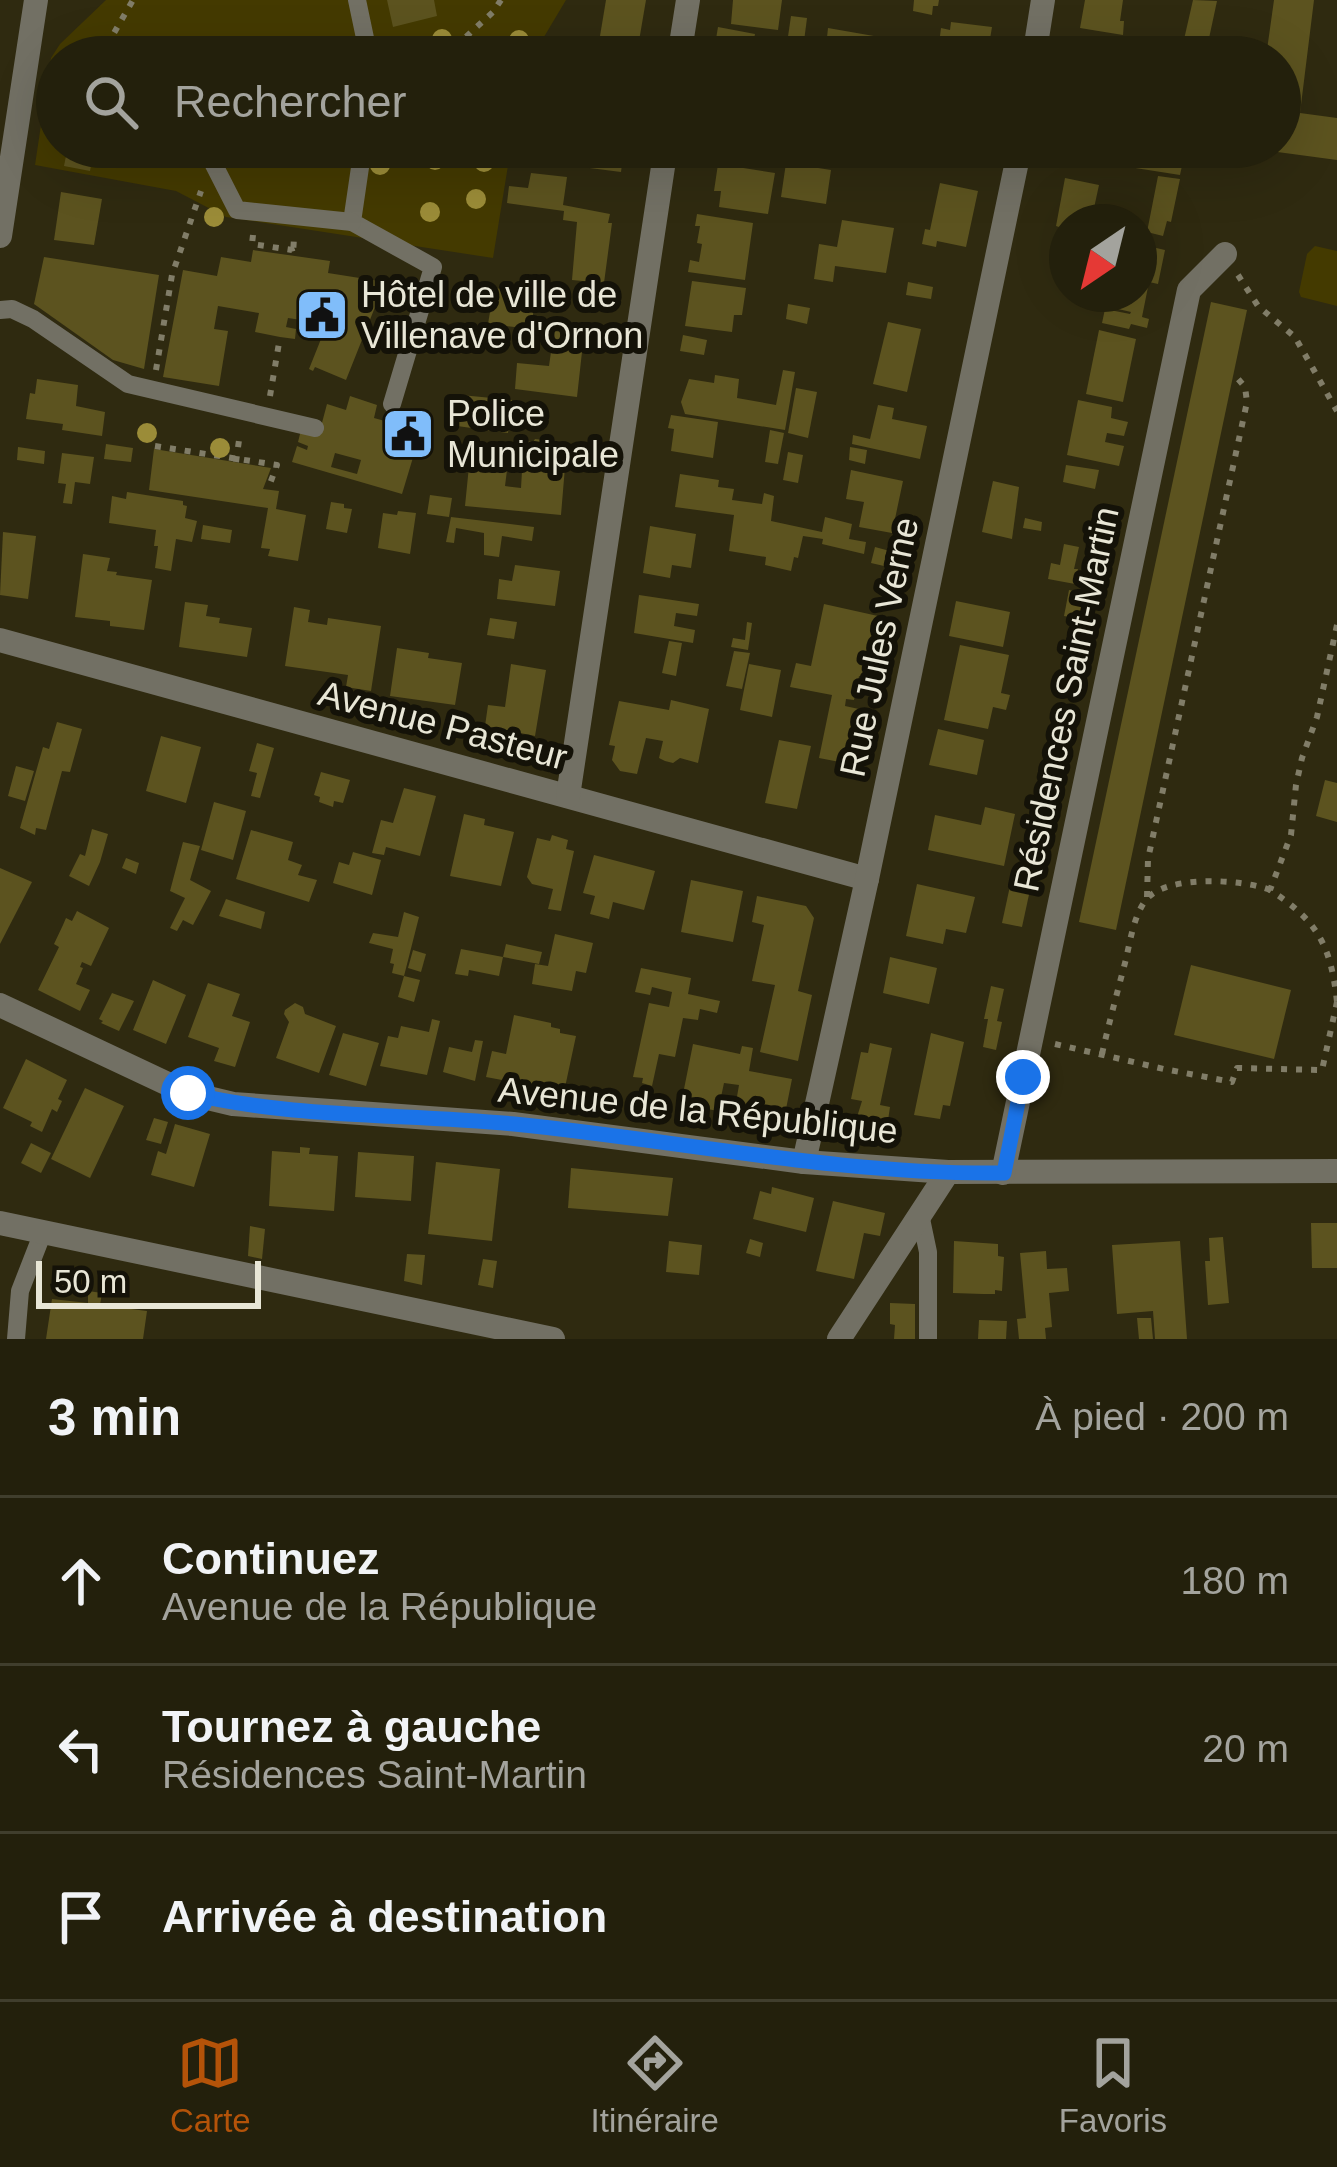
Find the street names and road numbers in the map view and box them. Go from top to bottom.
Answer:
street label: Résidences Saint-Martin [1005,503,1127,895]
street label: Rue Jules Verne [831,514,927,780]
street label: Avenue Pasteur [314,672,572,778]
street label: Avenue de la République [496,1069,900,1151]

